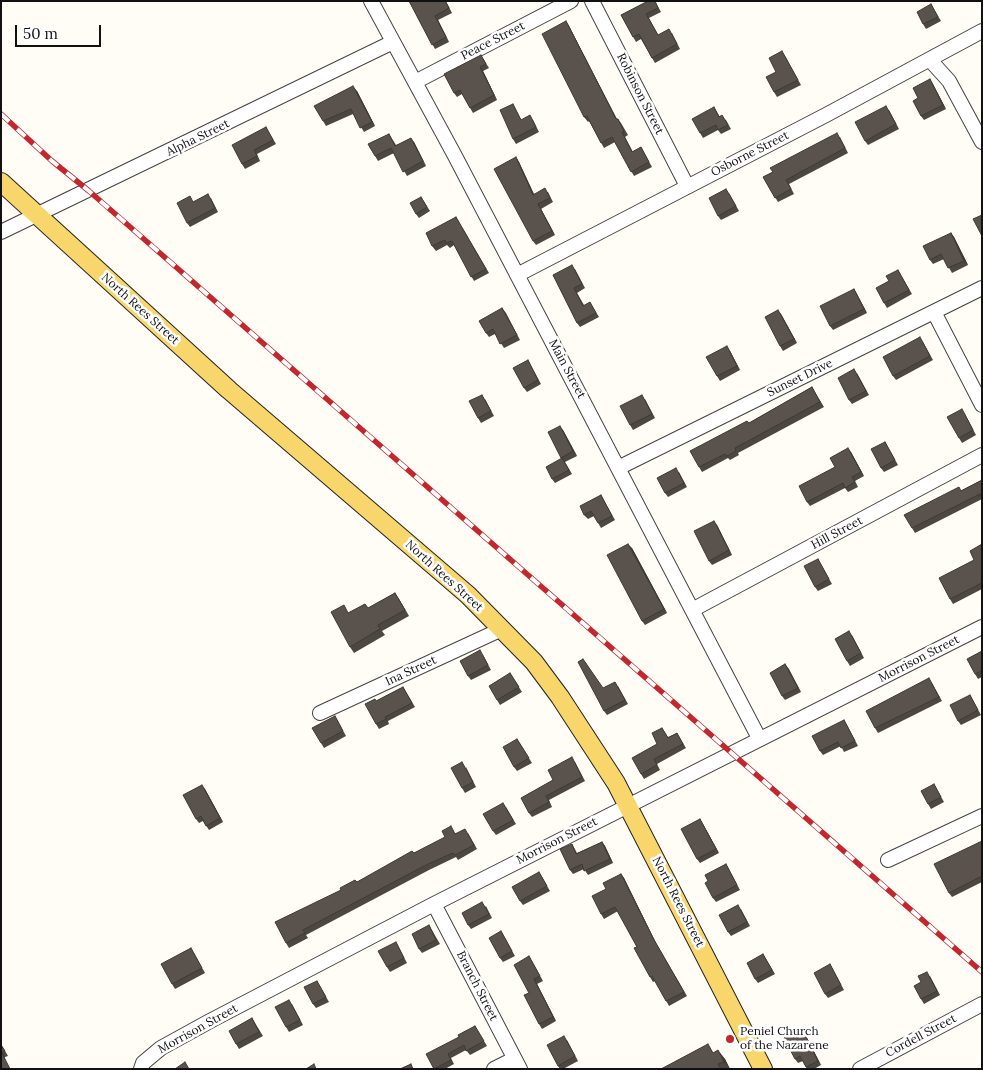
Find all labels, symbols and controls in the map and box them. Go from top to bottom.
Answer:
scale bar [18,15,104,47]
street label: Peace Street [459,19,527,63]
text: 50 m [23,24,58,43]
street label: Robinson Street [613,51,667,137]
street label: Alpha Street [164,117,232,159]
street label: Osborne Street [709,128,791,180]
street label: North Rees Street [98,270,182,348]
street label: Main Street [545,337,589,401]
street label: Sunset Drive [765,356,835,400]
street label: Hill Street [809,513,865,553]
street label: North Rees Street [402,537,486,615]
street label: Morrison Street [876,632,962,686]
street label: Ina Street [383,653,439,689]
street label: Morrison Street [514,814,600,868]
street label: North Rees Street [649,854,707,950]
street label: Branch Street [453,949,501,1023]
street label: Morrison Street [156,1001,240,1057]
street label: Cordell Street [883,1011,959,1061]
place label: Peniel Church of the Nazarene [740,1025,829,1053]
marker: Peniel Church of the Nazarene [724,1033,736,1045]

